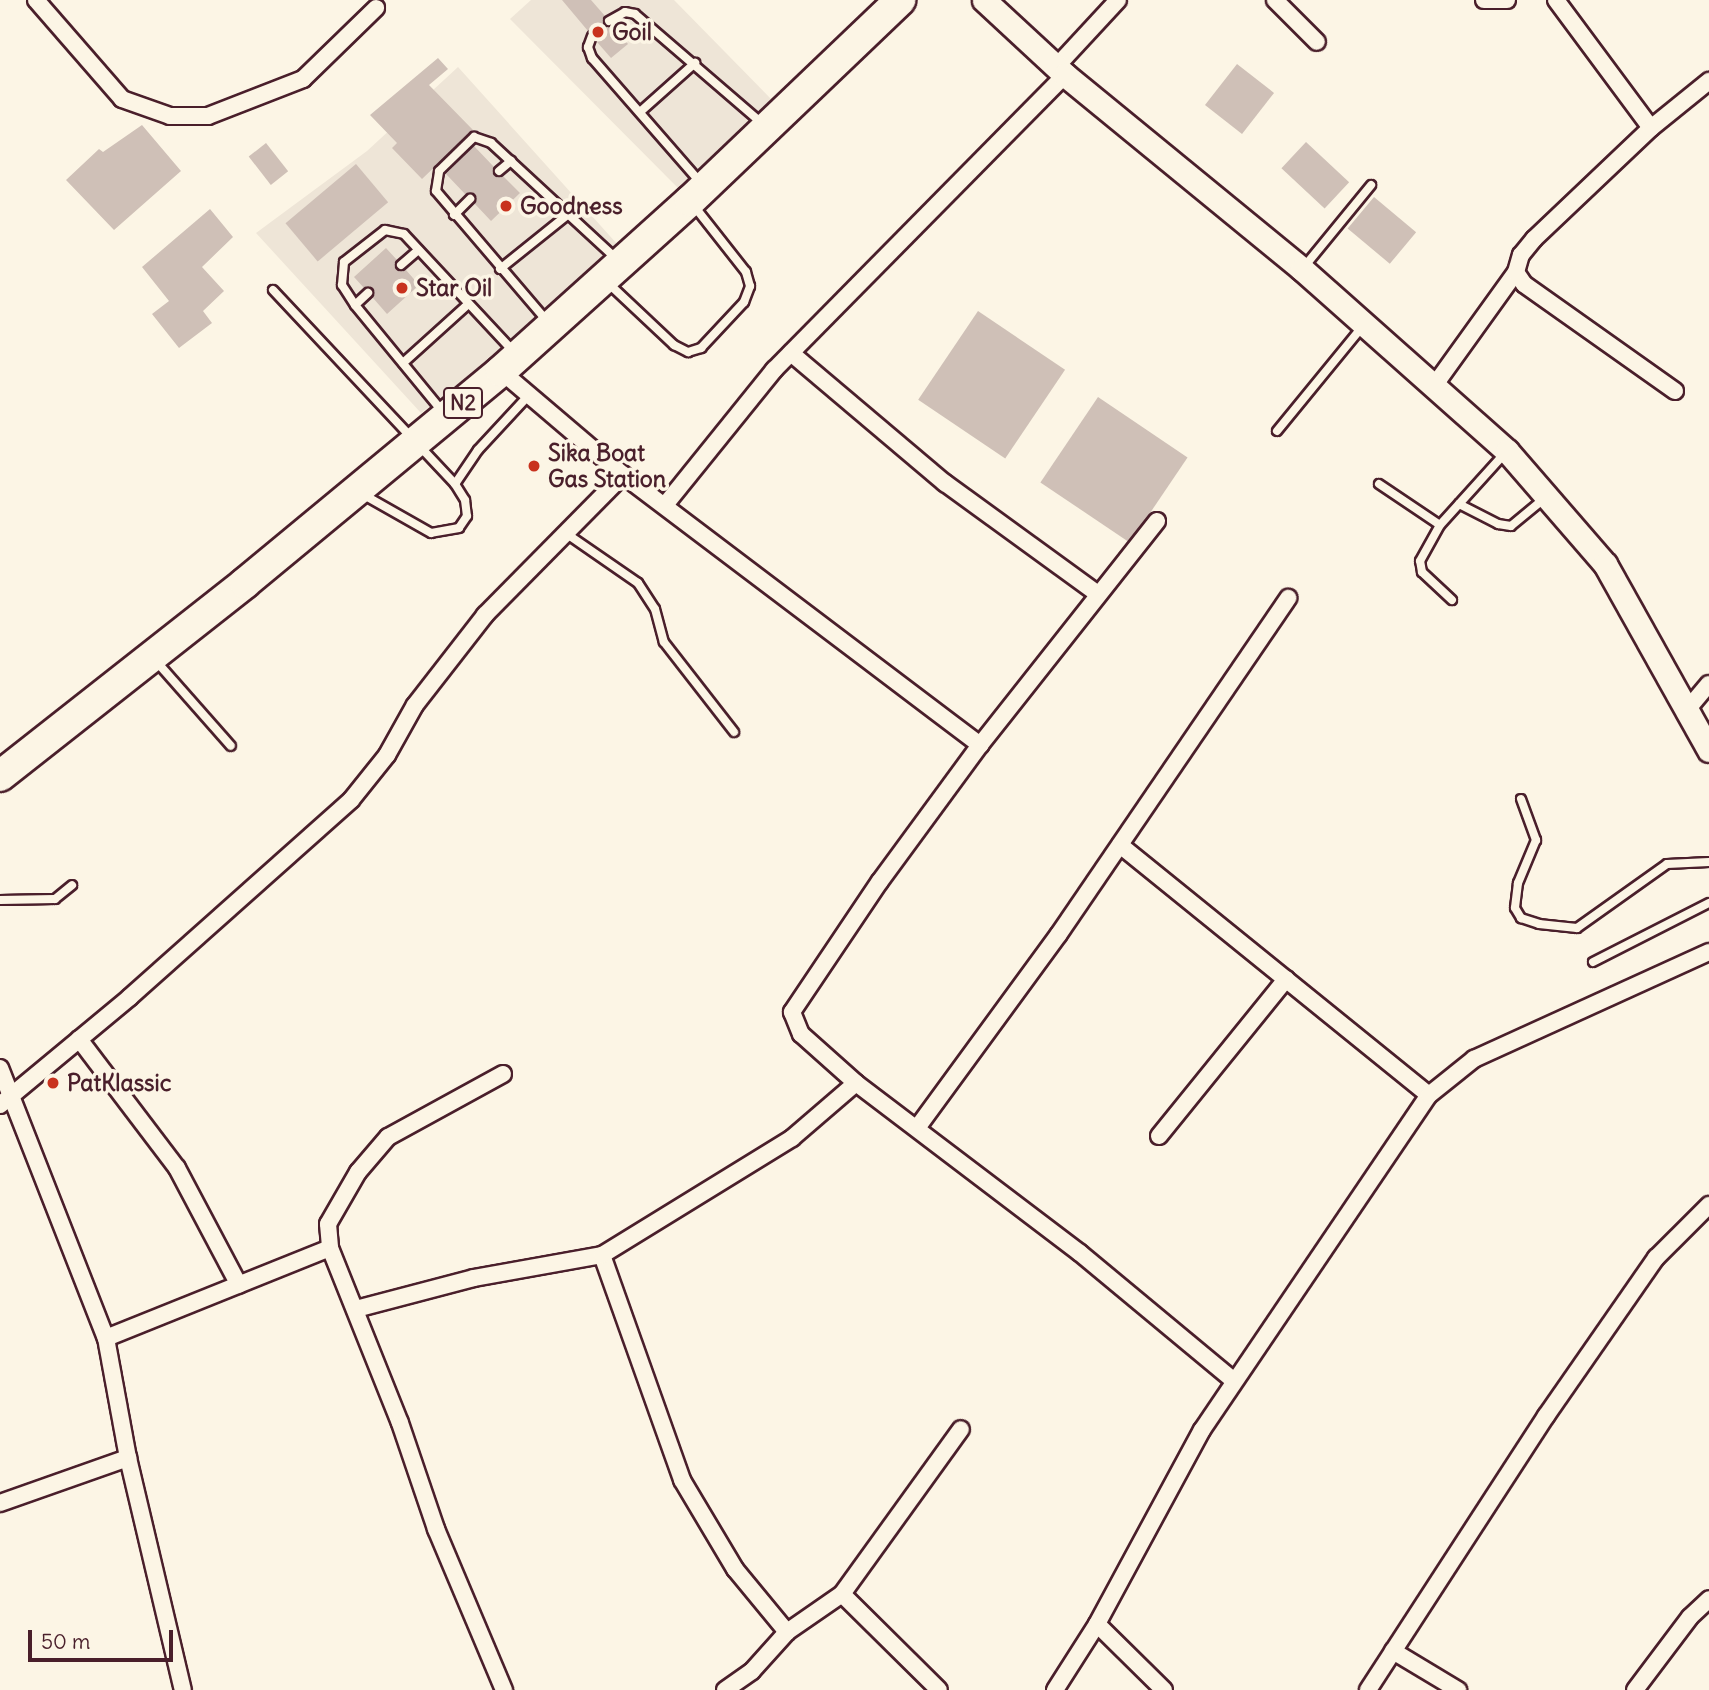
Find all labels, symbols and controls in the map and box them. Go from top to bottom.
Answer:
place label: Goil [612,18,652,46]
marker: Goil [590,24,606,40]
place label: Goodness [520,192,623,220]
marker: Goodness [498,198,514,214]
place label: Star Oil [416,274,492,302]
marker: Star Oil [394,280,410,296]
road number: N2 [442,386,484,420]
place label: Sika Boat Gas Station [548,439,666,493]
marker: Sika Boat Gas Station [526,458,542,474]
place label: PatKlassic [67,1069,171,1097]
marker: PatKlassic [45,1075,61,1091]
scale bar [32,1616,177,1660]
text: 50 m [41,1628,90,1655]

